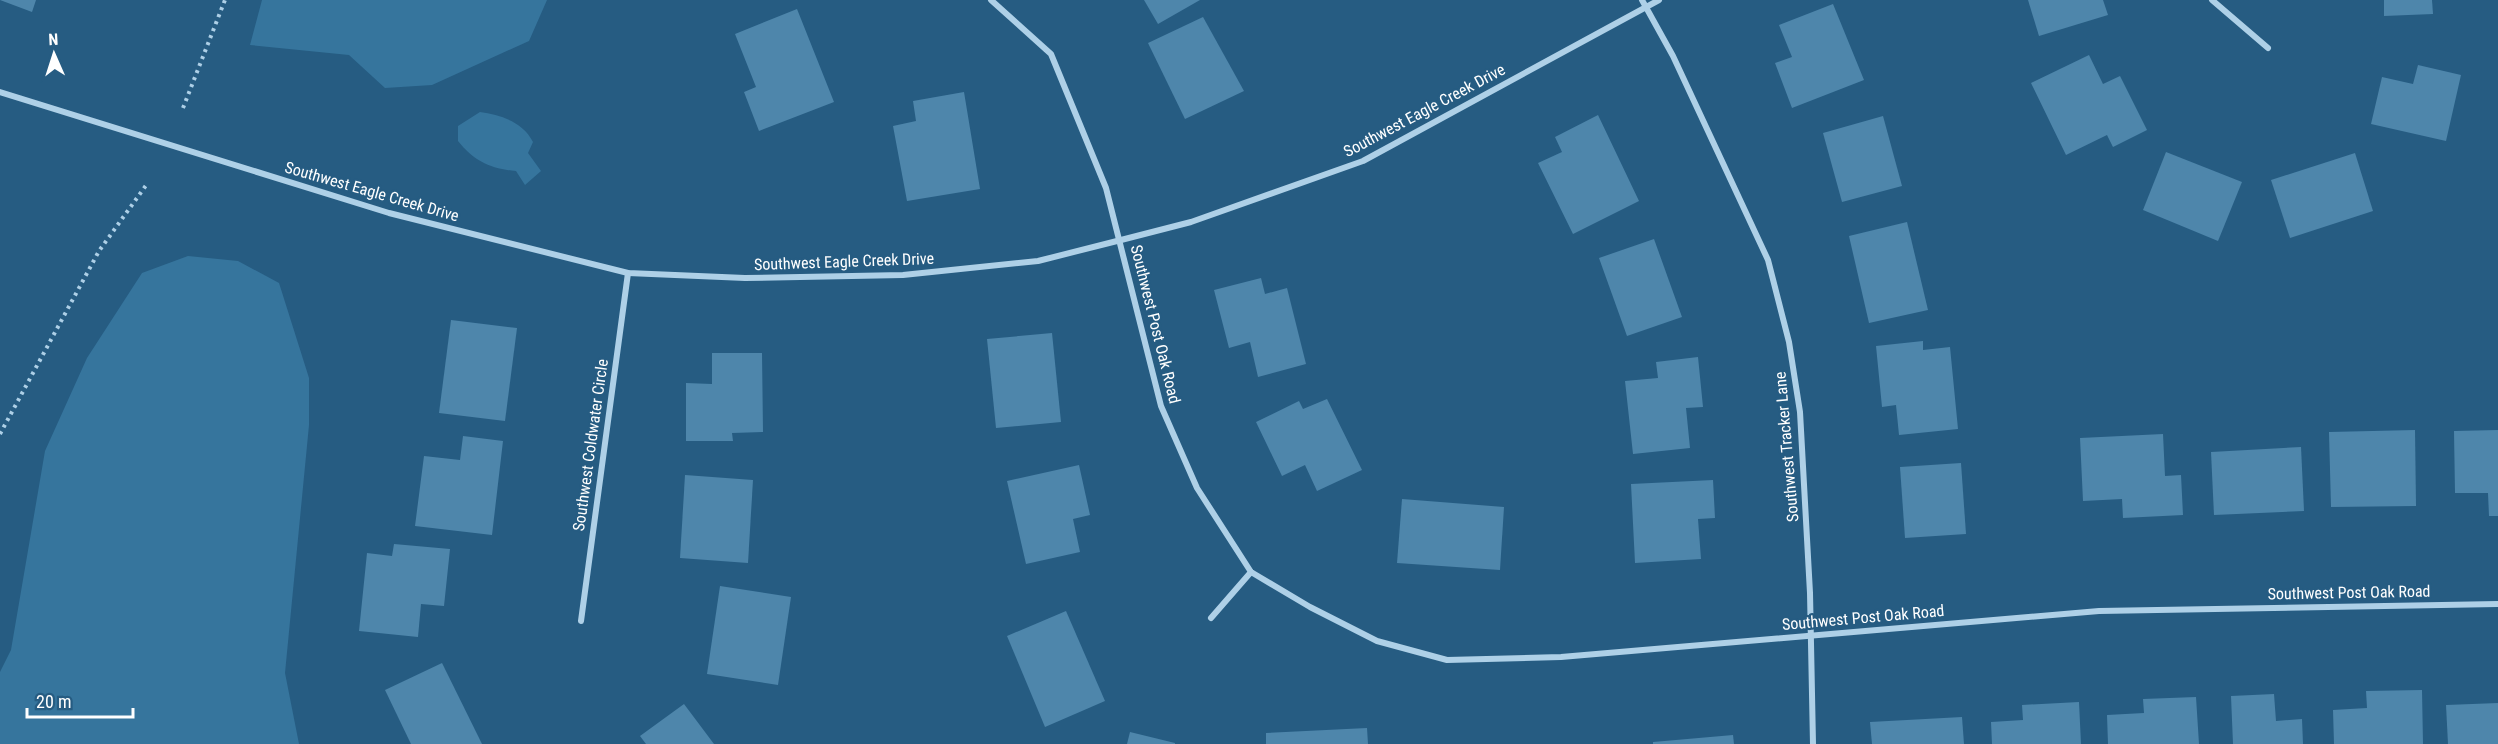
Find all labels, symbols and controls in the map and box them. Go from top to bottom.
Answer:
north arrow [24,24,84,84]
text: N [48,30,59,49]
street label: Southwest Eagle Creek Drive [1340,60,1508,161]
street label: Southwest Eagle Creek Drive [283,158,461,225]
street label: Southwest Post Oak Road [1127,243,1184,405]
street label: Southwest Eagle Creek Drive [754,249,934,274]
street label: Southwest Coldwater Circle [569,358,612,532]
street label: Southwest Tracker Lane [1770,371,1803,523]
street label: Southwest Post Oak Road [2267,582,2431,603]
street label: Southwest Post Oak Road [1781,601,1945,634]
scale bar [27,681,134,719]
text: 20 m [36,691,71,712]

